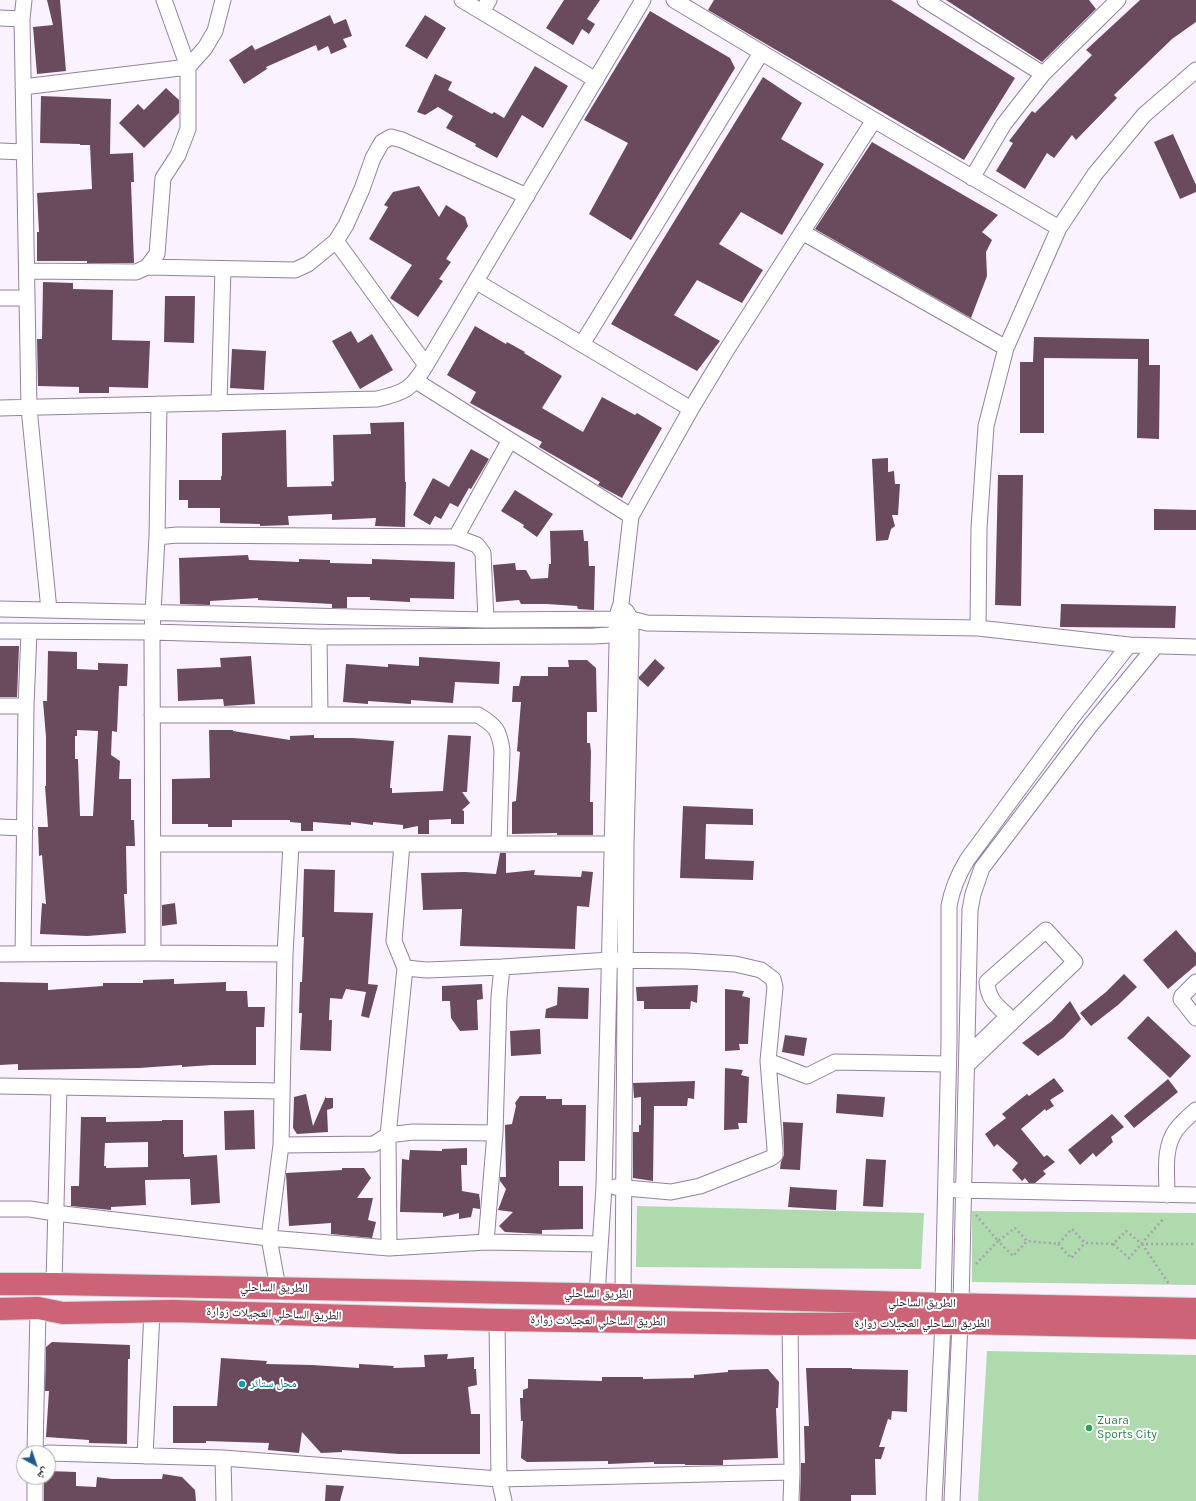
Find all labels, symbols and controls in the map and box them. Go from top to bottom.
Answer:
street label: الطريق الساحلي [240,1280,308,1296]
street label: الطريق الساحلي [564,1286,632,1302]
street label: الطريق الساحلي [888,1295,956,1311]
street label: الطريق الساحلي العجيلات زوارة [206,1304,342,1324]
street label: الطريق الساحلي العجيلات زوارة [530,1313,666,1329]
street label: الطريق الساحلي العجيلات زوارة [854,1317,990,1331]
place label: محل ستائر [250,1377,297,1391]
marker: محل ستائر [237,1379,247,1389]
place label: Zuara Sports City [1097,1414,1157,1442]
marker: Zuara Sports City [1084,1423,1094,1433]
north arrow [16,1445,56,1485]
text: ش [35,1465,52,1483]

